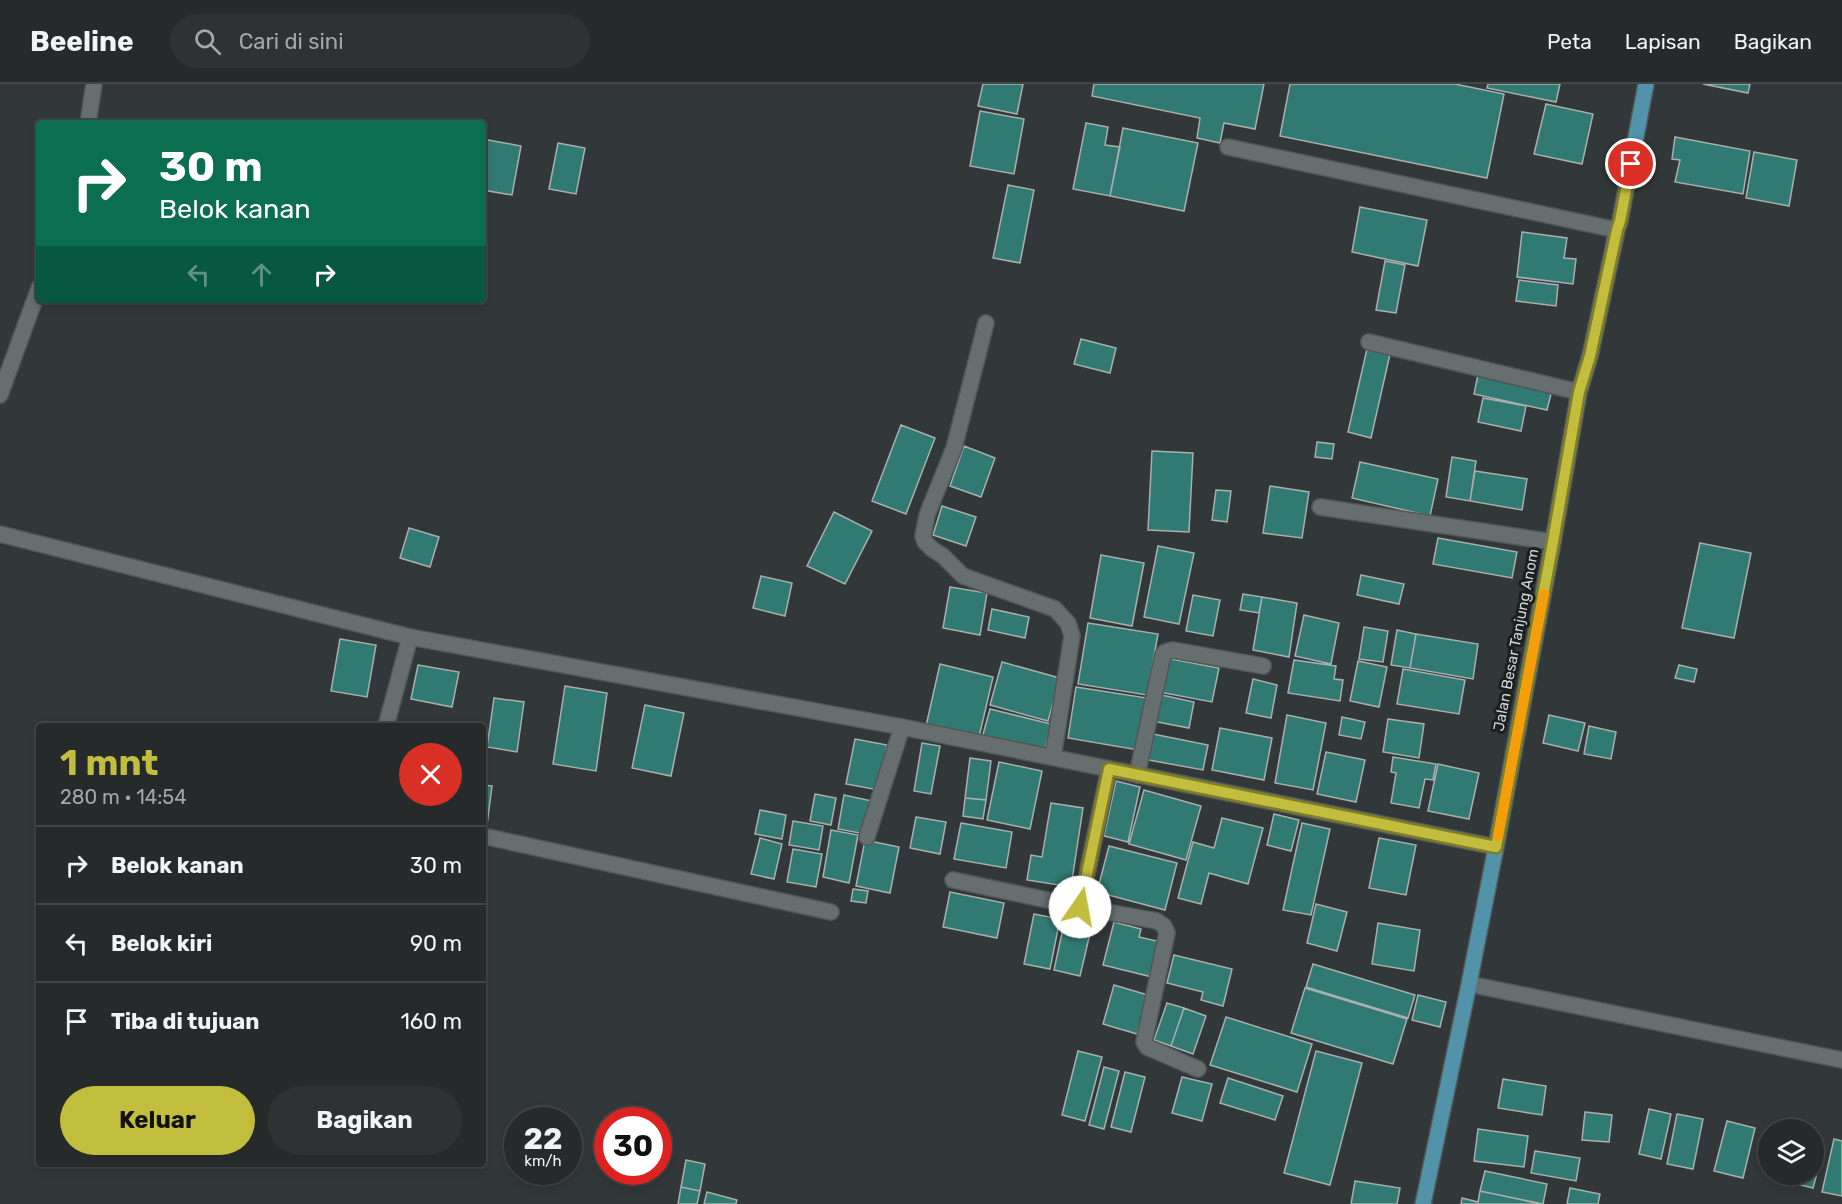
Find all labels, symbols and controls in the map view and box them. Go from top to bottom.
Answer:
search box [170,14,590,68]
text: Beeline [30,25,134,58]
icon: search [191,25,224,58]
text: Cari di sini [239,28,344,55]
text: Peta [1547,29,1592,54]
text: Lapisan [1625,29,1701,54]
text: Bagikan [1734,29,1812,54]
pin [1605,138,1656,189]
text: 30 m [159,142,263,192]
icon: right [60,144,138,222]
icon: arrive [1614,147,1647,180]
text: Belok kanan [159,193,311,225]
icon: left [182,258,215,291]
icon: ahead [245,258,278,291]
icon: right [308,258,341,291]
street label: Jalan Besar Tanjung Anom [1489,547,1543,733]
text: 1 mnt [60,741,158,784]
button: close [399,743,462,806]
text: 280 m · 14:54 [60,785,187,809]
icon: right [60,849,93,882]
text: Belok kanan [111,852,244,879]
text: 30 m [410,852,462,879]
position arrow [1048,875,1112,939]
icon: left [60,927,93,960]
text: Belok kiri [111,930,212,957]
text: 90 m [410,930,462,957]
icon: arrive [60,1005,93,1038]
text: Tiba di tujuan [111,1008,259,1035]
text: 160 m [400,1008,462,1035]
button: Keluar [60,1086,255,1155]
button: Bagikan [267,1086,462,1155]
speed limit sign: 30 [594,1107,672,1185]
map controls [1758,1119,1824,1185]
button: layers [1758,1119,1824,1185]
text: 22 [524,1121,563,1157]
text: km/h [524,1152,562,1170]

